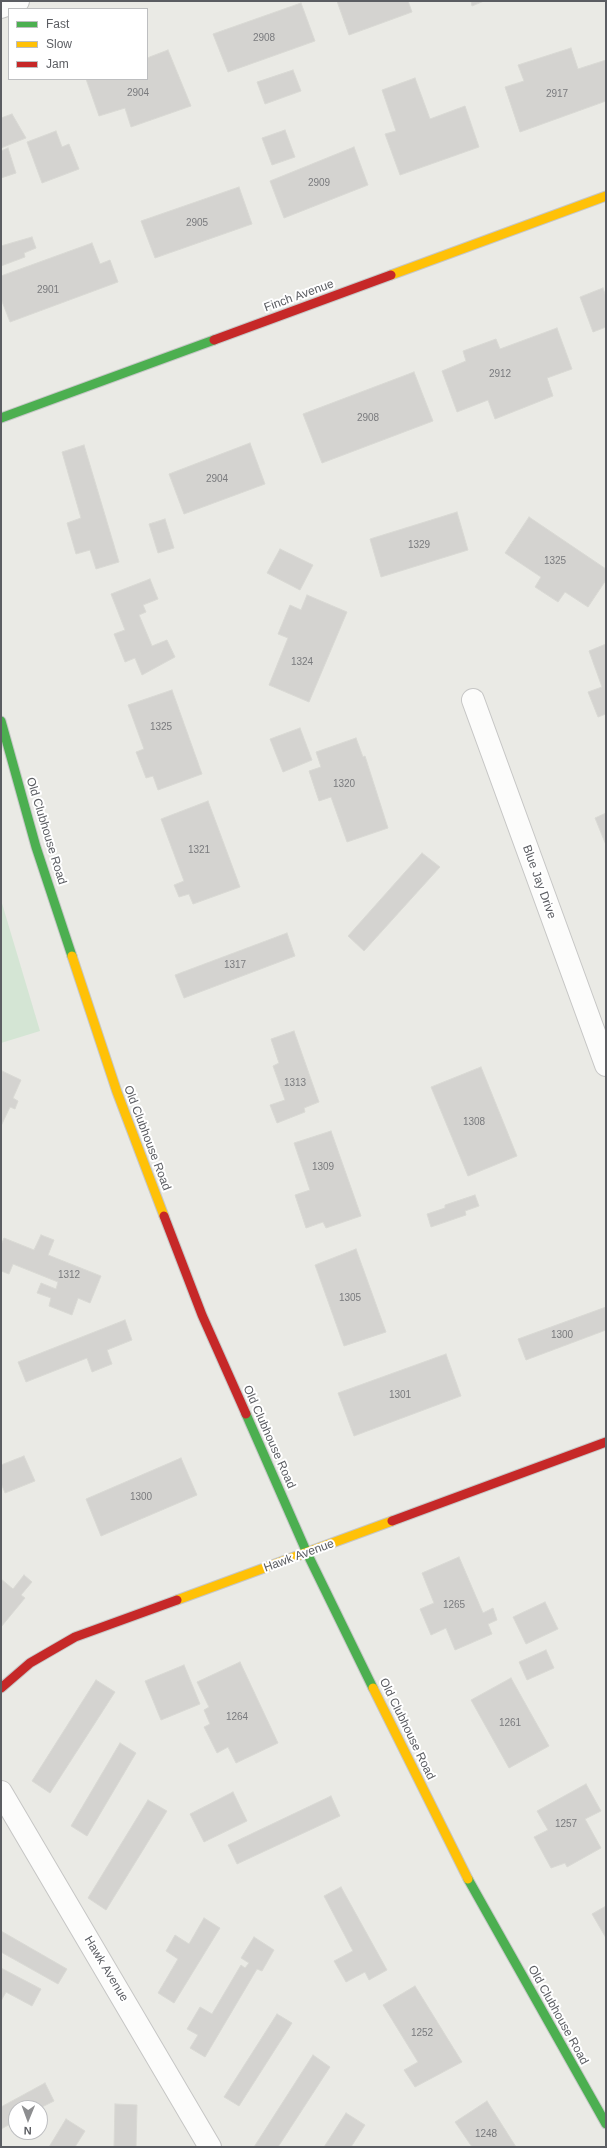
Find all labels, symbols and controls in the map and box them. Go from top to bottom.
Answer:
legend [8,8,148,80]
text: Fast [46,17,69,31]
house number: 2908 [253,32,275,44]
text: Slow [46,37,72,51]
text: Jam [46,57,69,71]
house number: 2904 [127,87,149,99]
house number: 2917 [546,88,568,100]
house number: 2909 [308,177,330,189]
house number: 2905 [186,217,208,229]
street label: Finch Avenue [262,277,336,315]
house number: 2901 [37,284,59,296]
house number: 2912 [489,368,511,380]
house number: 2908 [357,412,379,424]
house number: 2904 [206,473,228,485]
house number: 1329 [408,539,430,551]
house number: 1325 [544,555,566,567]
house number: 1324 [291,656,313,668]
house number: 1325 [150,721,172,733]
street label: Old Clubhouse Road [23,776,69,886]
house number: 1320 [333,778,355,790]
street label: Blue Jay Drive [519,843,559,921]
house number: 1321 [188,844,210,856]
house number: 1317 [224,959,246,971]
house number: 1313 [284,1077,306,1089]
street label: Old Clubhouse Road [120,1083,174,1193]
house number: 1308 [463,1116,485,1128]
house number: 1309 [312,1161,334,1173]
house number: 1312 [58,1269,80,1281]
house number: 1305 [339,1292,361,1304]
house number: 1300 [551,1329,573,1341]
street label: Old Clubhouse Road [240,1383,298,1491]
house number: 1301 [389,1389,411,1401]
house number: 1300 [130,1491,152,1503]
street label: Hawk Avenue [262,1537,336,1575]
house number: 1265 [443,1599,465,1611]
street label: Old Clubhouse Road [376,1676,438,1782]
house number: 1264 [226,1711,248,1723]
house number: 1261 [499,1717,521,1729]
house number: 1257 [555,1818,577,1830]
street label: Hawk Avenue [81,1934,131,2004]
street label: Old Clubhouse Road [525,1963,591,2067]
house number: 1252 [411,2027,433,2039]
north arrow [8,2100,48,2140]
text: N [24,2125,32,2137]
house number: 1248 [475,2128,497,2140]

